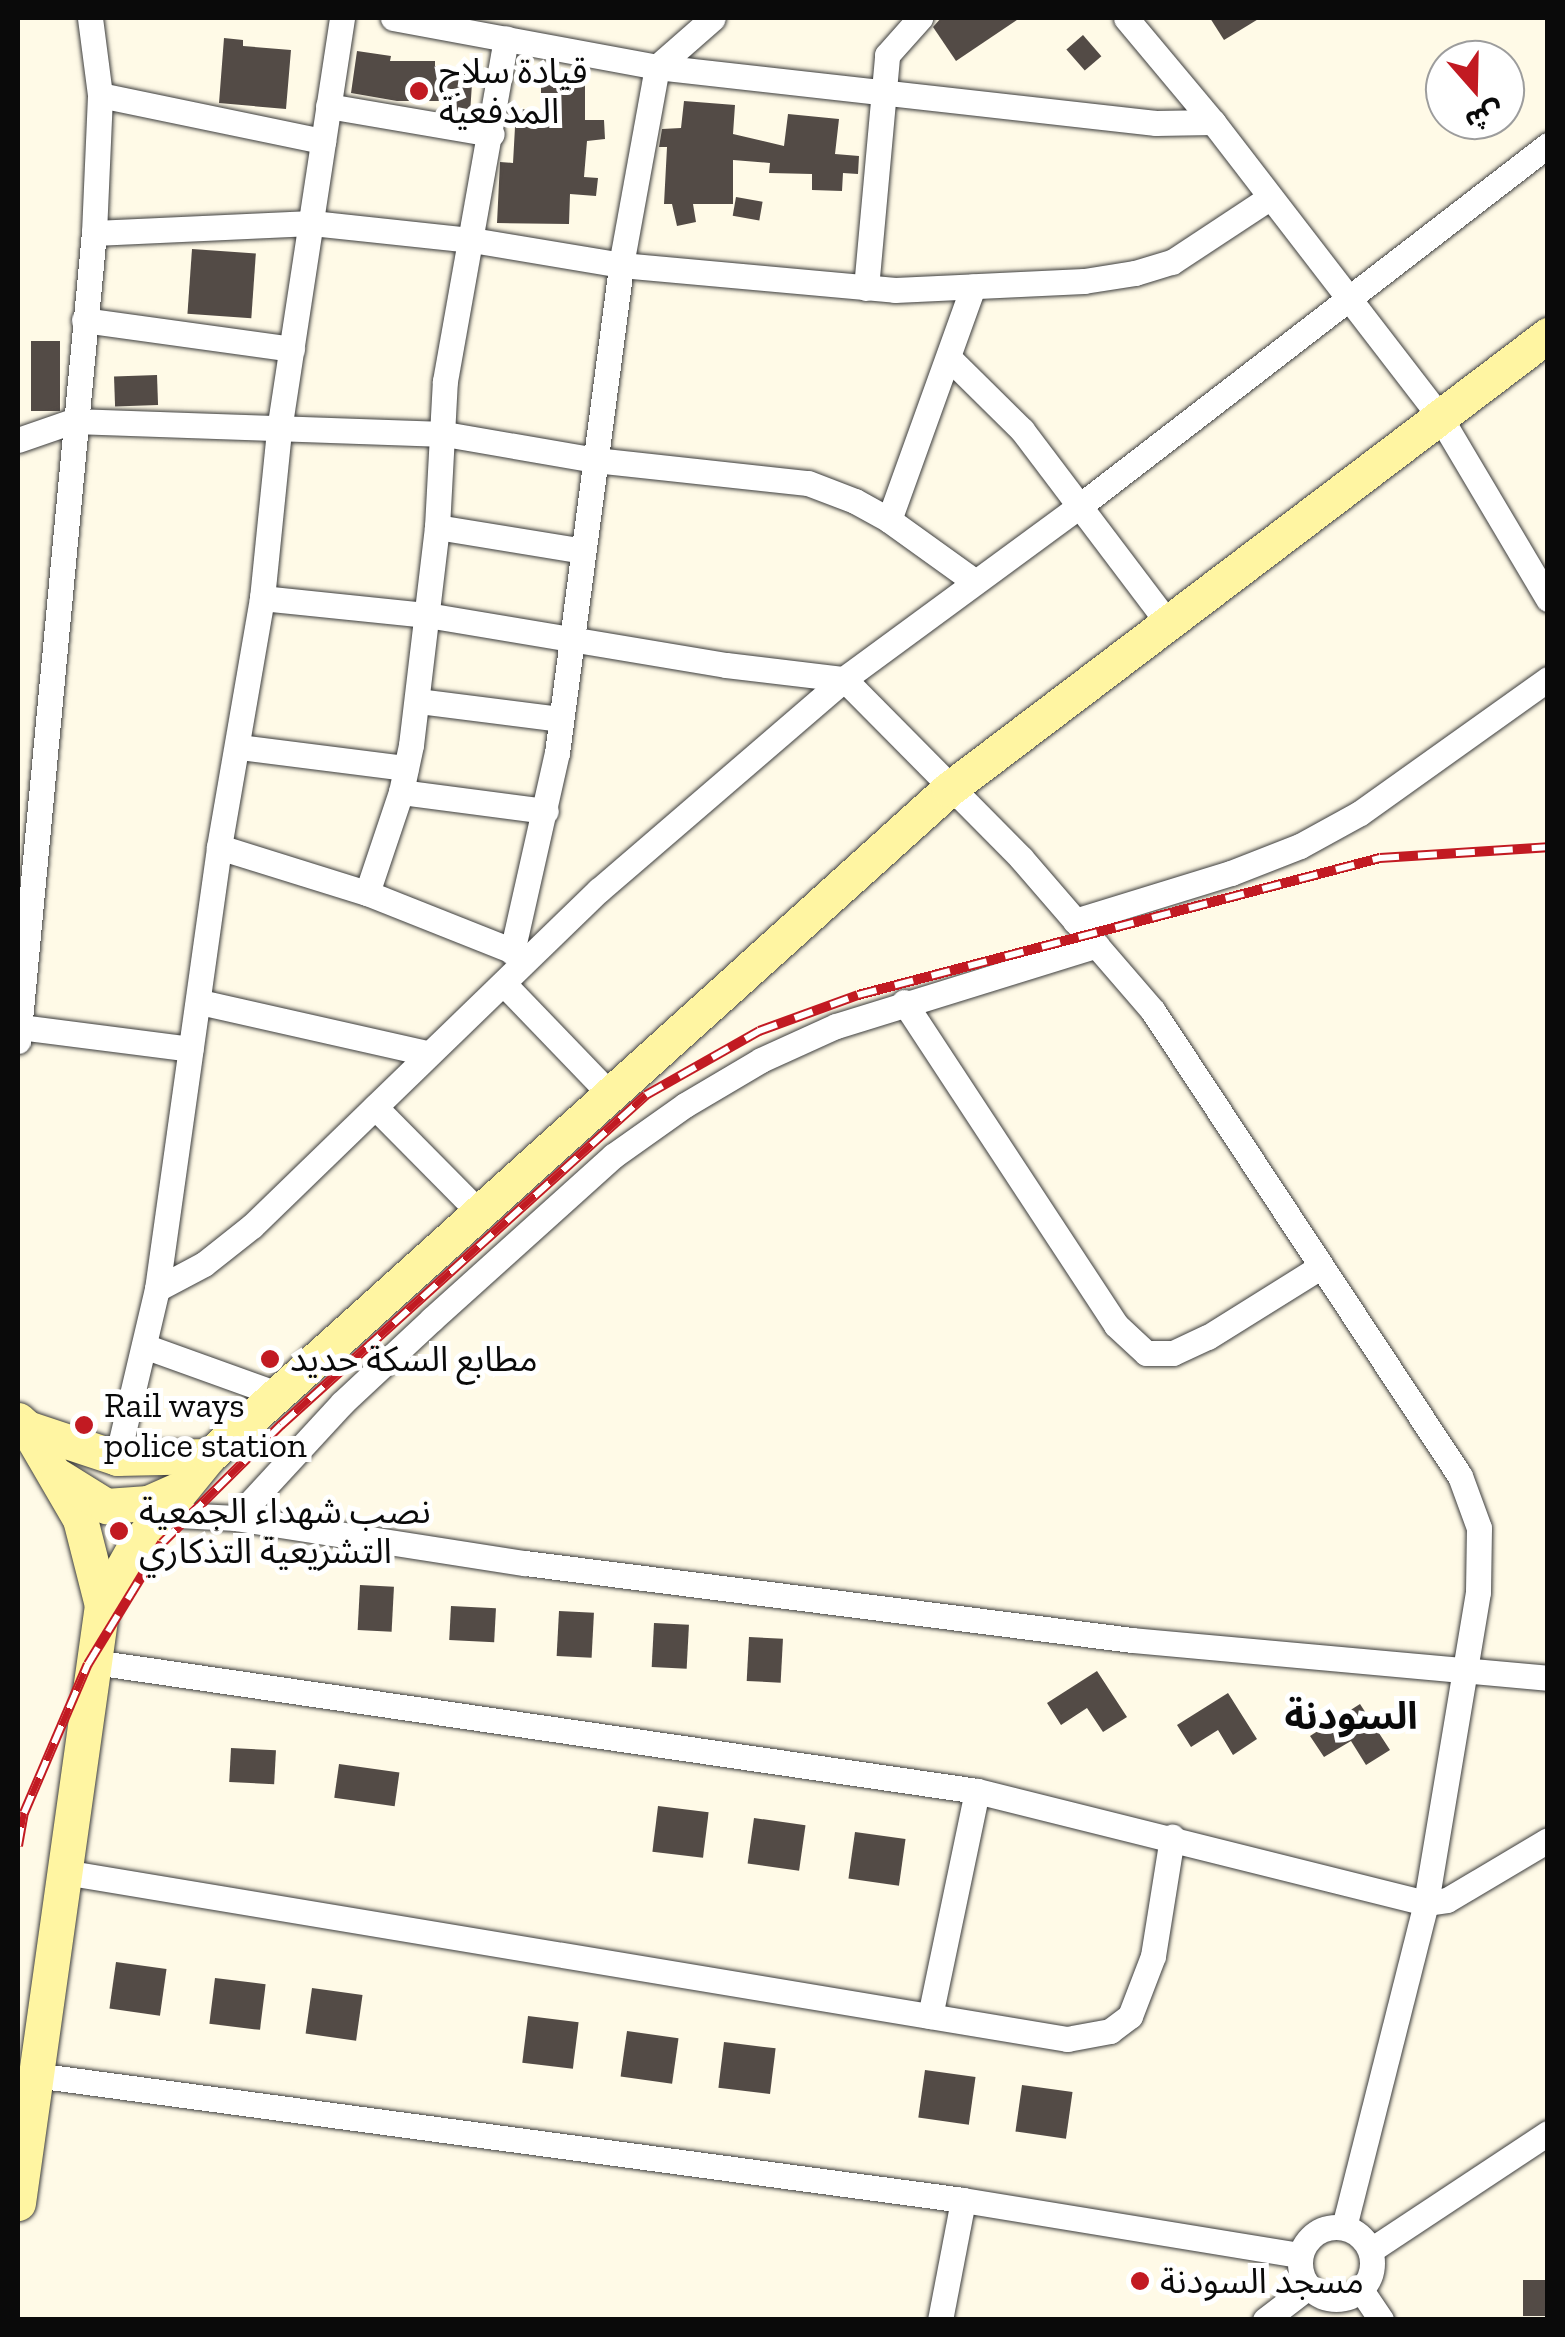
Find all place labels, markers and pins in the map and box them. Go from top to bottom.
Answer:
place label: قيادة سلاح المدفعية [439,50,587,132]
marker: قيادة سلاح المدفعية [408,80,430,102]
place label: مطابع السكة حديد [290,1338,538,1380]
marker: مطابع السكة حديد [259,1348,281,1370]
place label: Rail ways police station [104,1384,307,1466]
marker: Rail ways police station [73,1414,95,1436]
place label: نصب شهداء الجمعية التشريعية التذكاري [139,1490,431,1572]
marker: نصب شهداء الجمعية التشريعية التذكاري [108,1520,130,1542]
place label: مسجد السودنة [1160,2260,1364,2302]
marker: مسجد السودنة [1129,2270,1151,2292]

